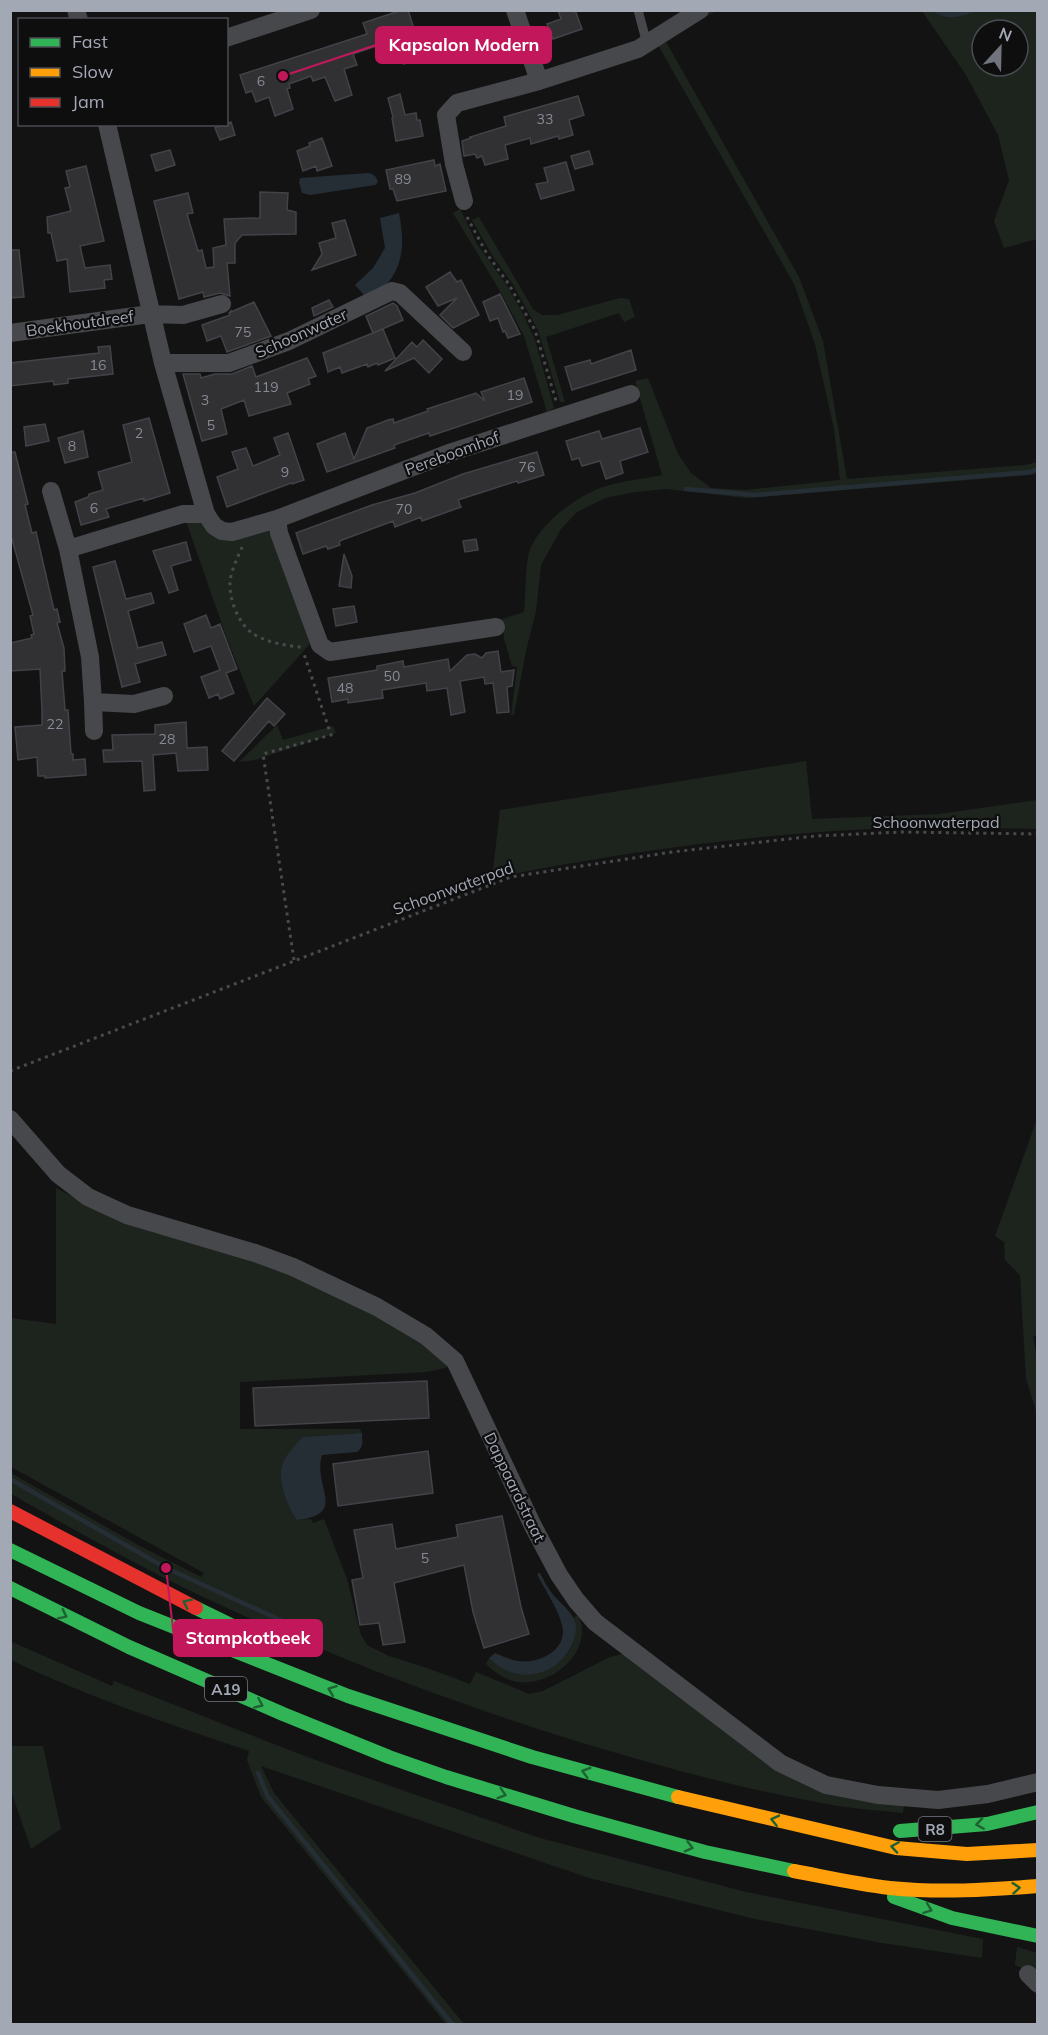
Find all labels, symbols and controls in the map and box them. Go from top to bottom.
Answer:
legend [18,18,228,126]
north arrow [970,18,1030,78]
text: N [996,23,1015,46]
callout: Kapsalon Modern [376,27,551,63]
text: Fast [72,30,108,53]
text: Kapsalon Modern [389,33,539,56]
text: Slow [72,60,114,83]
house number: 6 [257,72,265,90]
text: Jam [72,90,105,113]
house number: 33 [537,110,553,128]
house number: 89 [395,170,411,188]
street label: Schoonwater [252,304,350,362]
street label: Boekhoutdreef [25,305,136,340]
house number: 75 [235,323,251,341]
house number: 16 [90,356,106,374]
house number: 119 [253,378,279,396]
house number: 19 [507,386,523,404]
house number: 3 [201,391,209,409]
house number: 5 [207,416,215,434]
house number: 2 [135,424,143,442]
street label: Pereboomhof [402,426,502,479]
house number: 8 [68,437,76,455]
house number: 76 [519,458,535,476]
house number: 9 [281,463,289,481]
house number: 6 [90,499,98,517]
house number: 70 [396,500,412,518]
house number: 50 [384,667,400,685]
house number: 48 [337,679,353,697]
house number: 22 [47,715,63,733]
house number: 28 [159,730,175,748]
street label: Schoonwaterpad [872,812,1000,832]
street label: Schoonwaterpad [390,857,516,919]
street label: Dappaardstraat [480,1429,550,1545]
house number: 5 [421,1549,429,1567]
one-way arrow [182,1599,193,1611]
one-way arrow [56,1607,67,1619]
callout: Stampkotbeek [174,1620,322,1656]
text: Stampkotbeek [186,1626,311,1649]
road number: A19 [205,1677,247,1701]
one-way arrow [327,1685,338,1697]
one-way arrow [253,1697,264,1709]
one-way arrow [581,1767,592,1779]
one-way arrow [496,1787,507,1799]
one-way arrow [770,1815,780,1828]
road number: R8 [918,1817,952,1841]
one-way arrow [976,1818,985,1830]
one-way arrow [684,1840,694,1853]
one-way arrow [891,1841,901,1854]
one-way arrow [1012,1881,1021,1894]
one-way arrow [922,1902,933,1915]

